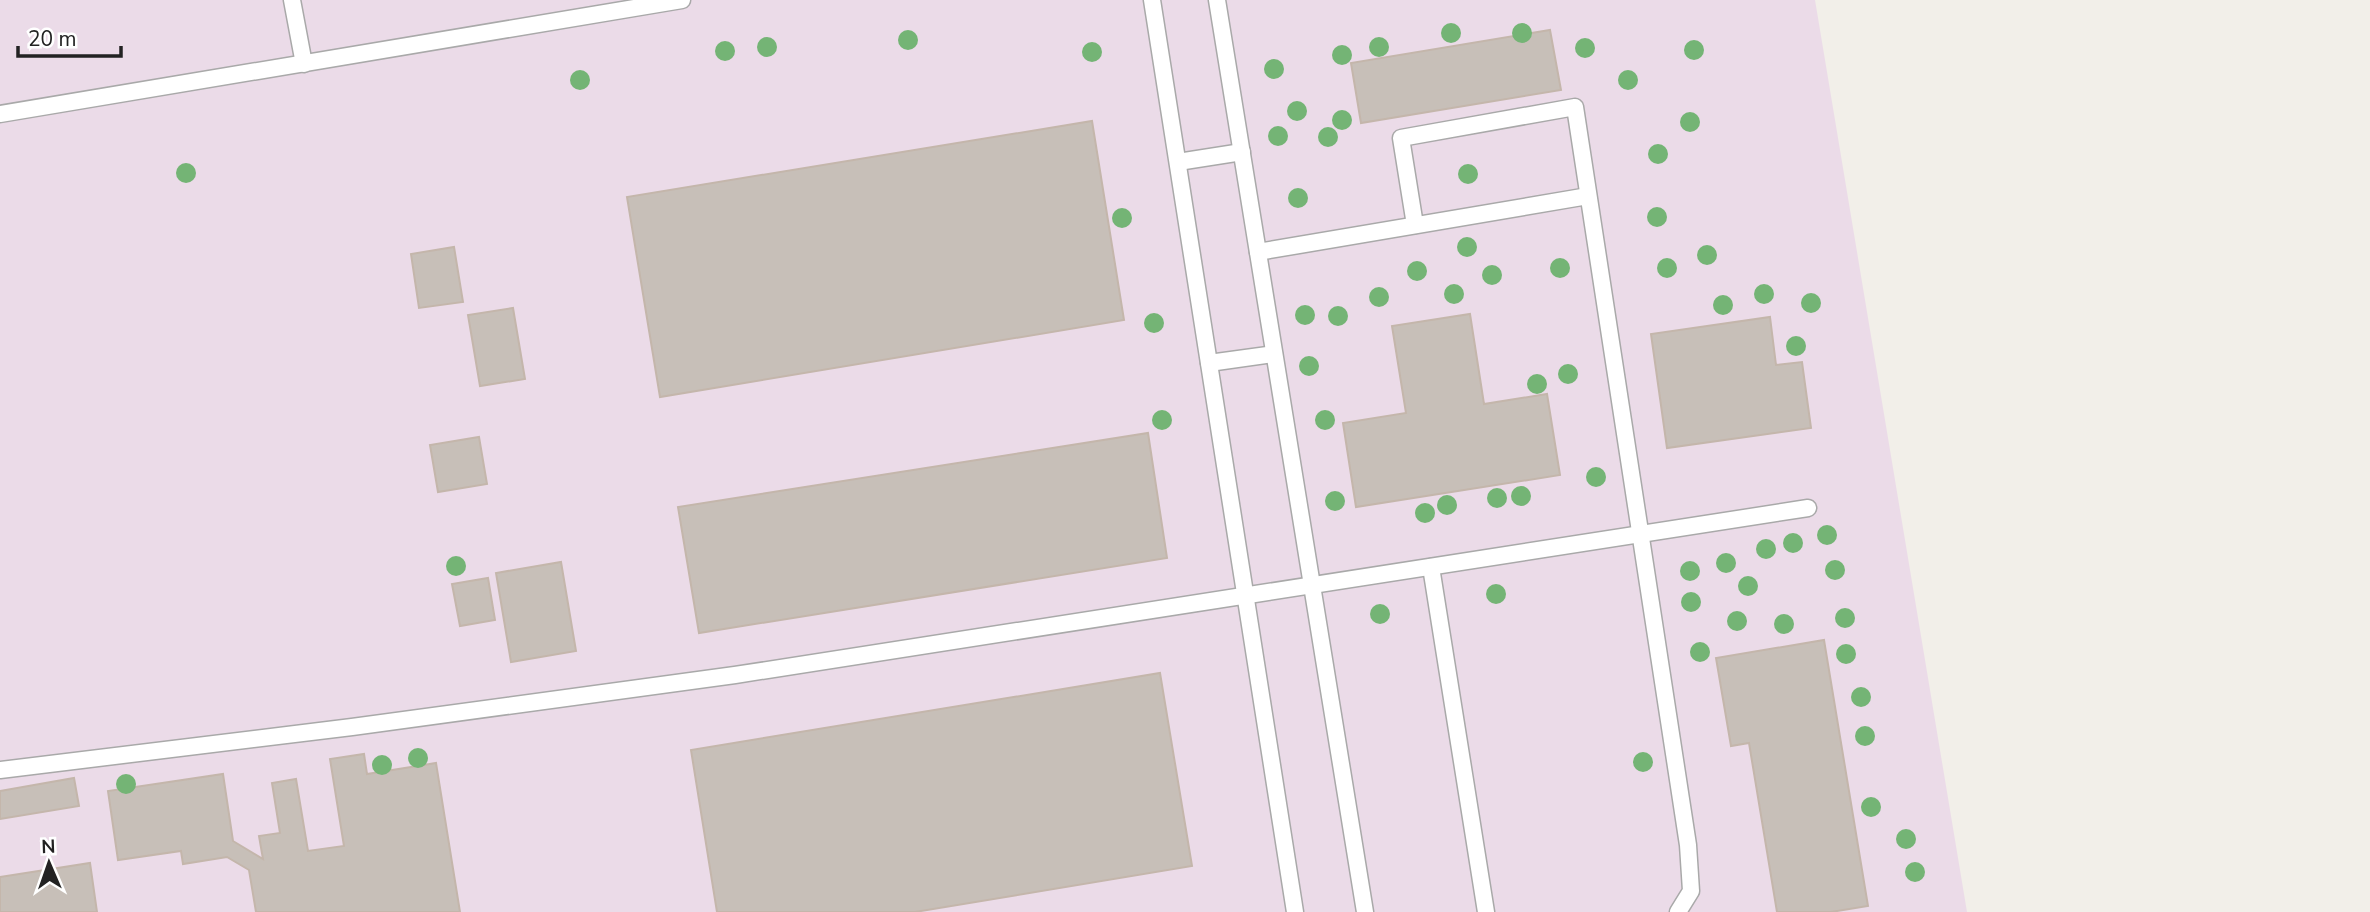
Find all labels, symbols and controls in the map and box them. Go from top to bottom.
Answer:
scale bar [18,14,121,58]
text: 20 m [28,25,77,53]
north arrow [14,828,84,898]
text: N [41,834,56,860]

